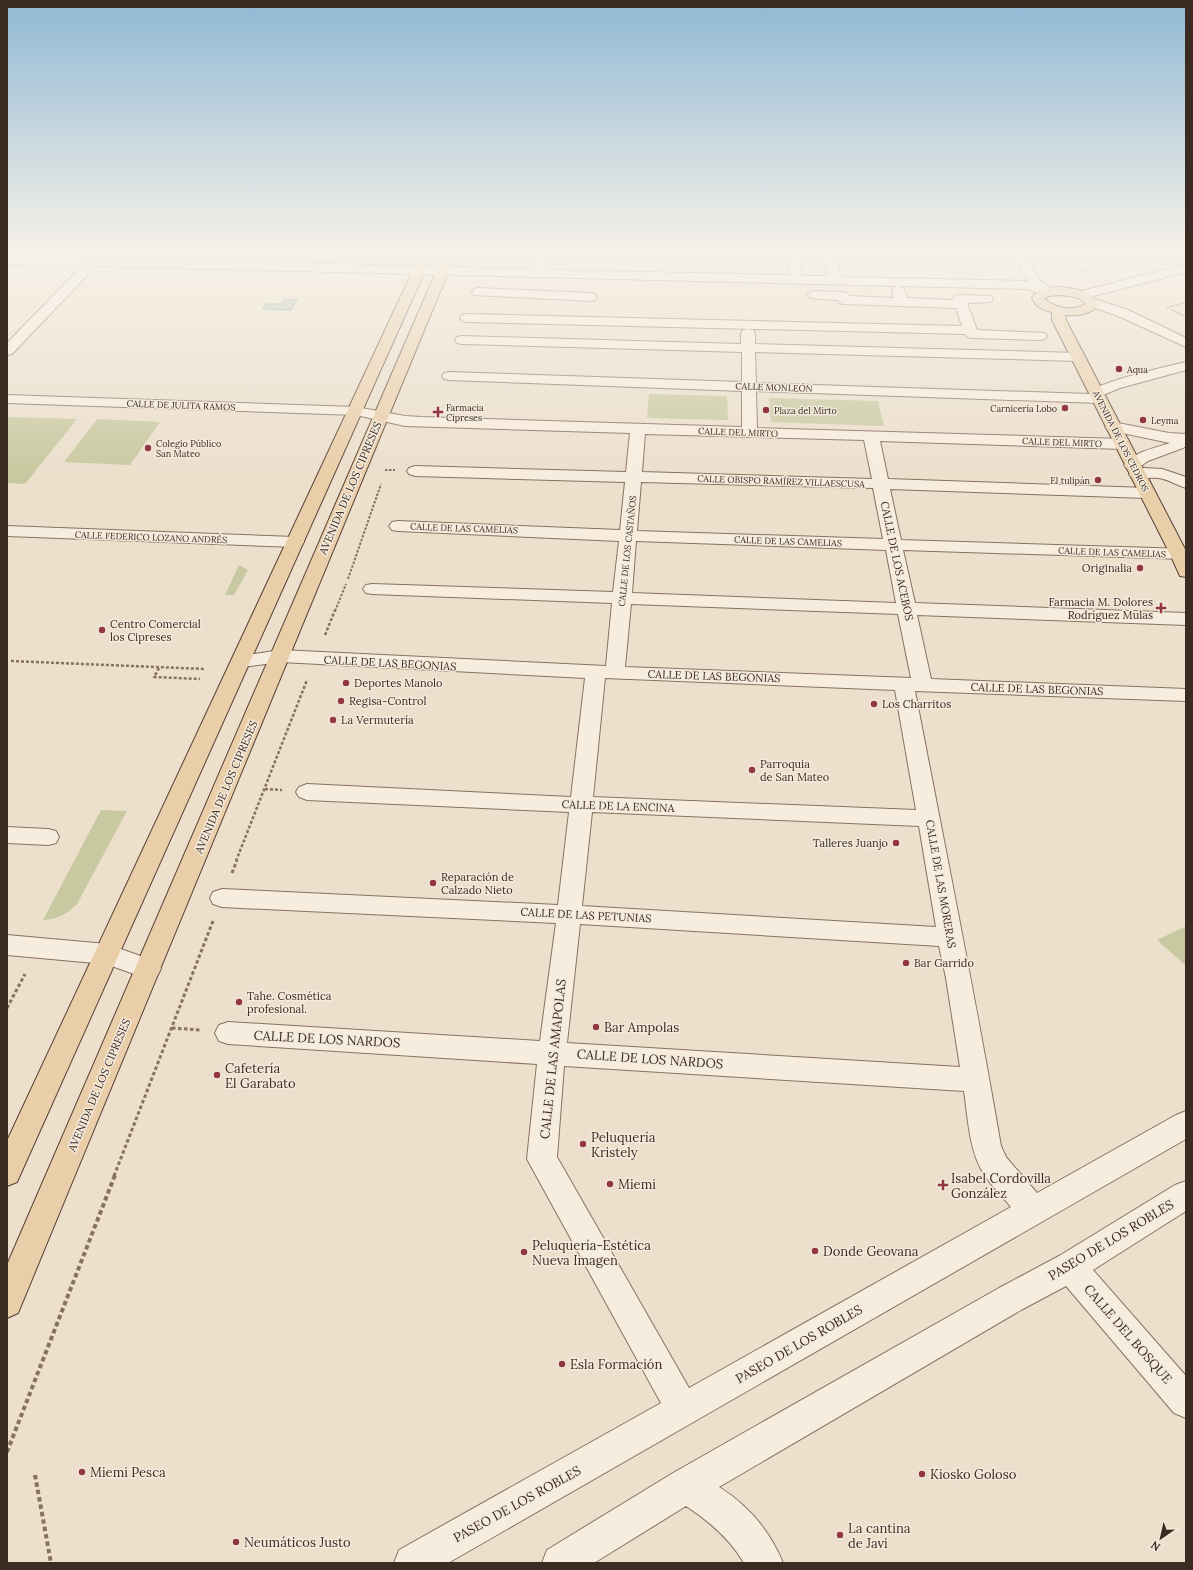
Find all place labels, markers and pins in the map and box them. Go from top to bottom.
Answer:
marker: Aqua [1114,364,1124,374]
place label: Aqua [1126,364,1148,375]
place label: Farmacia Cipreses [446,402,484,423]
place label: Carnicería Lobo [990,403,1057,414]
marker: Carnicería Lobo [1060,403,1070,413]
marker: Plaza del Mirto [761,405,771,415]
place label: Plaza del Mirto [774,405,837,416]
marker: Farmacia Cipreses [433,407,443,417]
marker: Leyma [1138,415,1148,425]
place label: Leyma [1151,415,1179,426]
place label: Colegio Público San Mateo [156,438,221,459]
marker: Colegio Público San Mateo [143,443,153,453]
place label: El tulipán [1050,475,1091,486]
marker: El tulipán [1093,475,1103,485]
place label: Originalia [1082,561,1132,575]
marker: Originalia [1135,563,1145,573]
place label: Farmacia M. Dolores Rodríguez Mulas [1048,595,1153,622]
marker: Farmacia M. Dolores Rodríguez Mulas [1156,603,1166,613]
place label: Centro Comercial los Cipreses [110,617,201,644]
marker: Centro Comercial los Cipreses [97,625,107,635]
place label: Deportes Manolo [354,676,443,690]
marker: Deportes Manolo [341,678,351,688]
place label: Regisa-Control [349,694,426,708]
marker: Regisa-Control [336,696,346,706]
place label: Los Charritos [882,697,951,711]
marker: Los Charritos [869,699,879,709]
place label: La Vermutería [341,713,414,727]
marker: La Vermutería [328,715,338,725]
place label: Parroquia de San Mateo [760,757,829,784]
marker: Parroquia de San Mateo [747,765,757,775]
place label: Talleres Juanjo [813,836,888,850]
marker: Talleres Juanjo [891,838,901,848]
place label: Reparación de Calzado Nieto [441,870,514,897]
marker: Reparación de Calzado Nieto [428,878,438,888]
place label: Bar Garrido [914,956,974,970]
marker: Bar Garrido [901,958,911,968]
place label: Tahe. Cosmética profesional. [247,989,332,1016]
marker: Tahe. Cosmética profesional. [234,997,244,1007]
place label: Bar Ampolas [604,1019,679,1036]
marker: Bar Ampolas [591,1022,601,1032]
place label: Cafetería El Garabato [225,1060,296,1092]
marker: Cafetería El Garabato [212,1070,222,1080]
place label: Peluquería Kristely [591,1129,656,1161]
marker: Peluquería Kristely [578,1139,588,1149]
place label: Isabel Cordovilla González [951,1170,1051,1202]
place label: Miemi [618,1176,656,1193]
marker: Miemi [605,1179,615,1189]
marker: Isabel Cordovilla González [938,1180,948,1190]
place label: Peluquería-Estética Nueva Imagen [532,1237,651,1269]
place label: Donde Geovana [823,1243,919,1260]
marker: Donde Geovana [810,1246,820,1256]
marker: Peluquería-Estética Nueva Imagen [519,1247,529,1257]
place label: Esla Formación [570,1356,662,1373]
marker: Esla Formación [557,1359,567,1369]
place label: Miemi Pesca [90,1464,166,1481]
place label: Kiosko Goloso [930,1466,1017,1483]
marker: Miemi Pesca [77,1467,87,1477]
marker: Kiosko Goloso [917,1469,927,1479]
place label: La cantina de Javi [848,1520,911,1552]
marker: La cantina de Javi [835,1530,845,1540]
place label: Neumáticos Justo [244,1534,351,1551]
marker: Neumáticos Justo [231,1537,241,1547]

